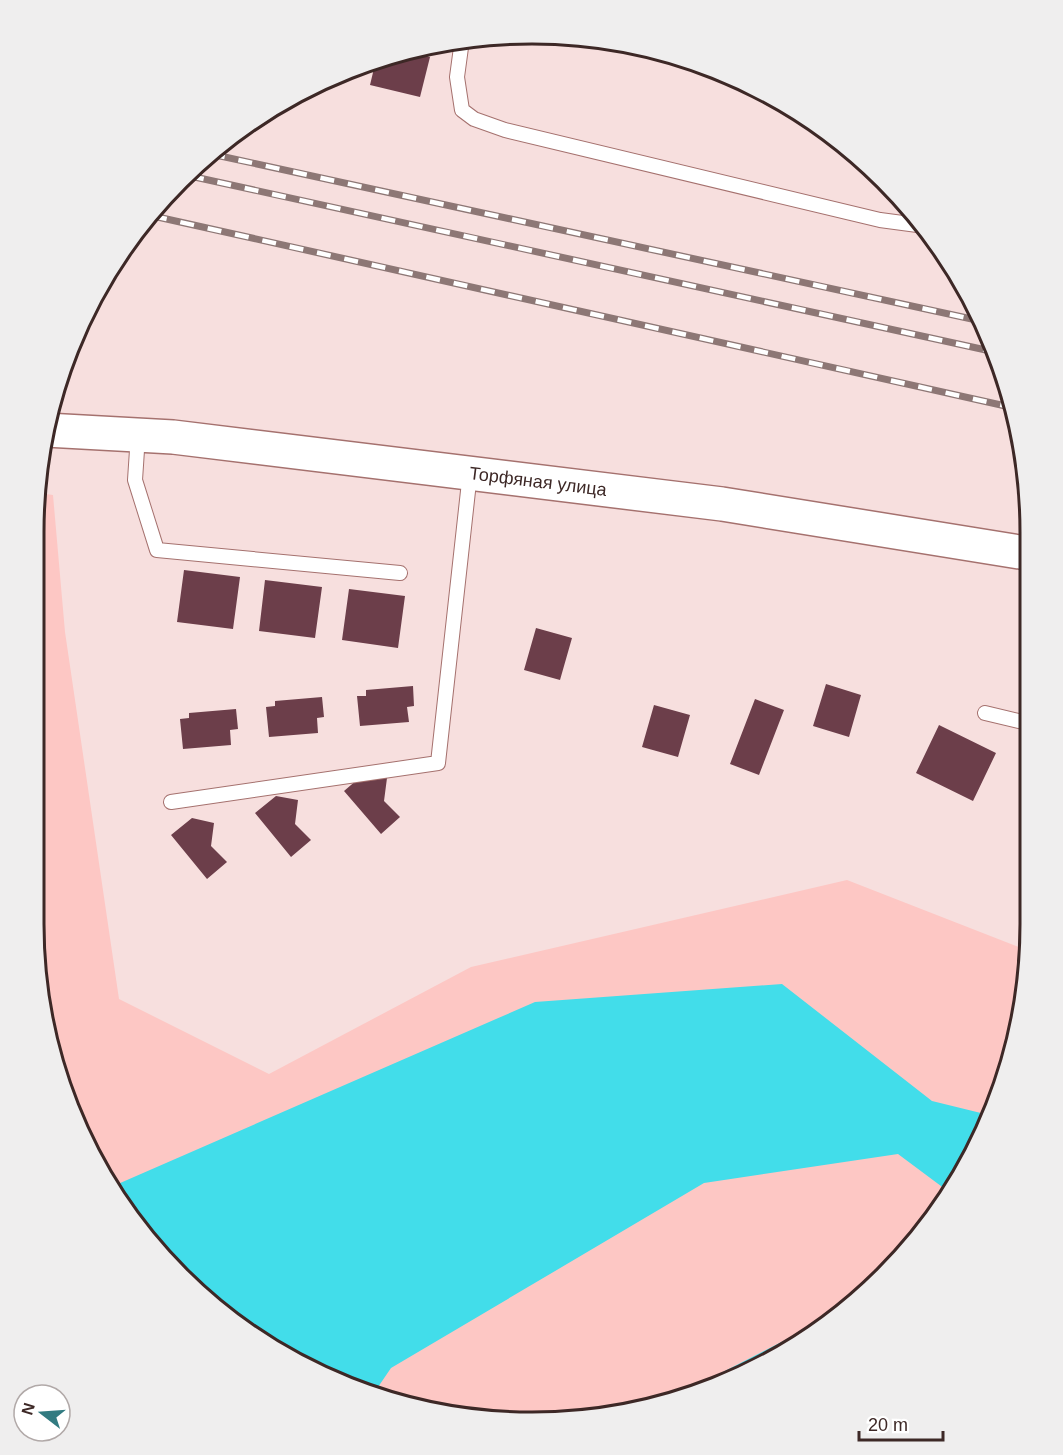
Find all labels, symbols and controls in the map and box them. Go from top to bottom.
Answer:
street label: Торфяная улица [468,463,609,500]
north arrow [12,1383,72,1443]
text: N [18,1401,38,1417]
scale bar [859,1404,943,1442]
text: 20 m [868,1415,908,1435]

